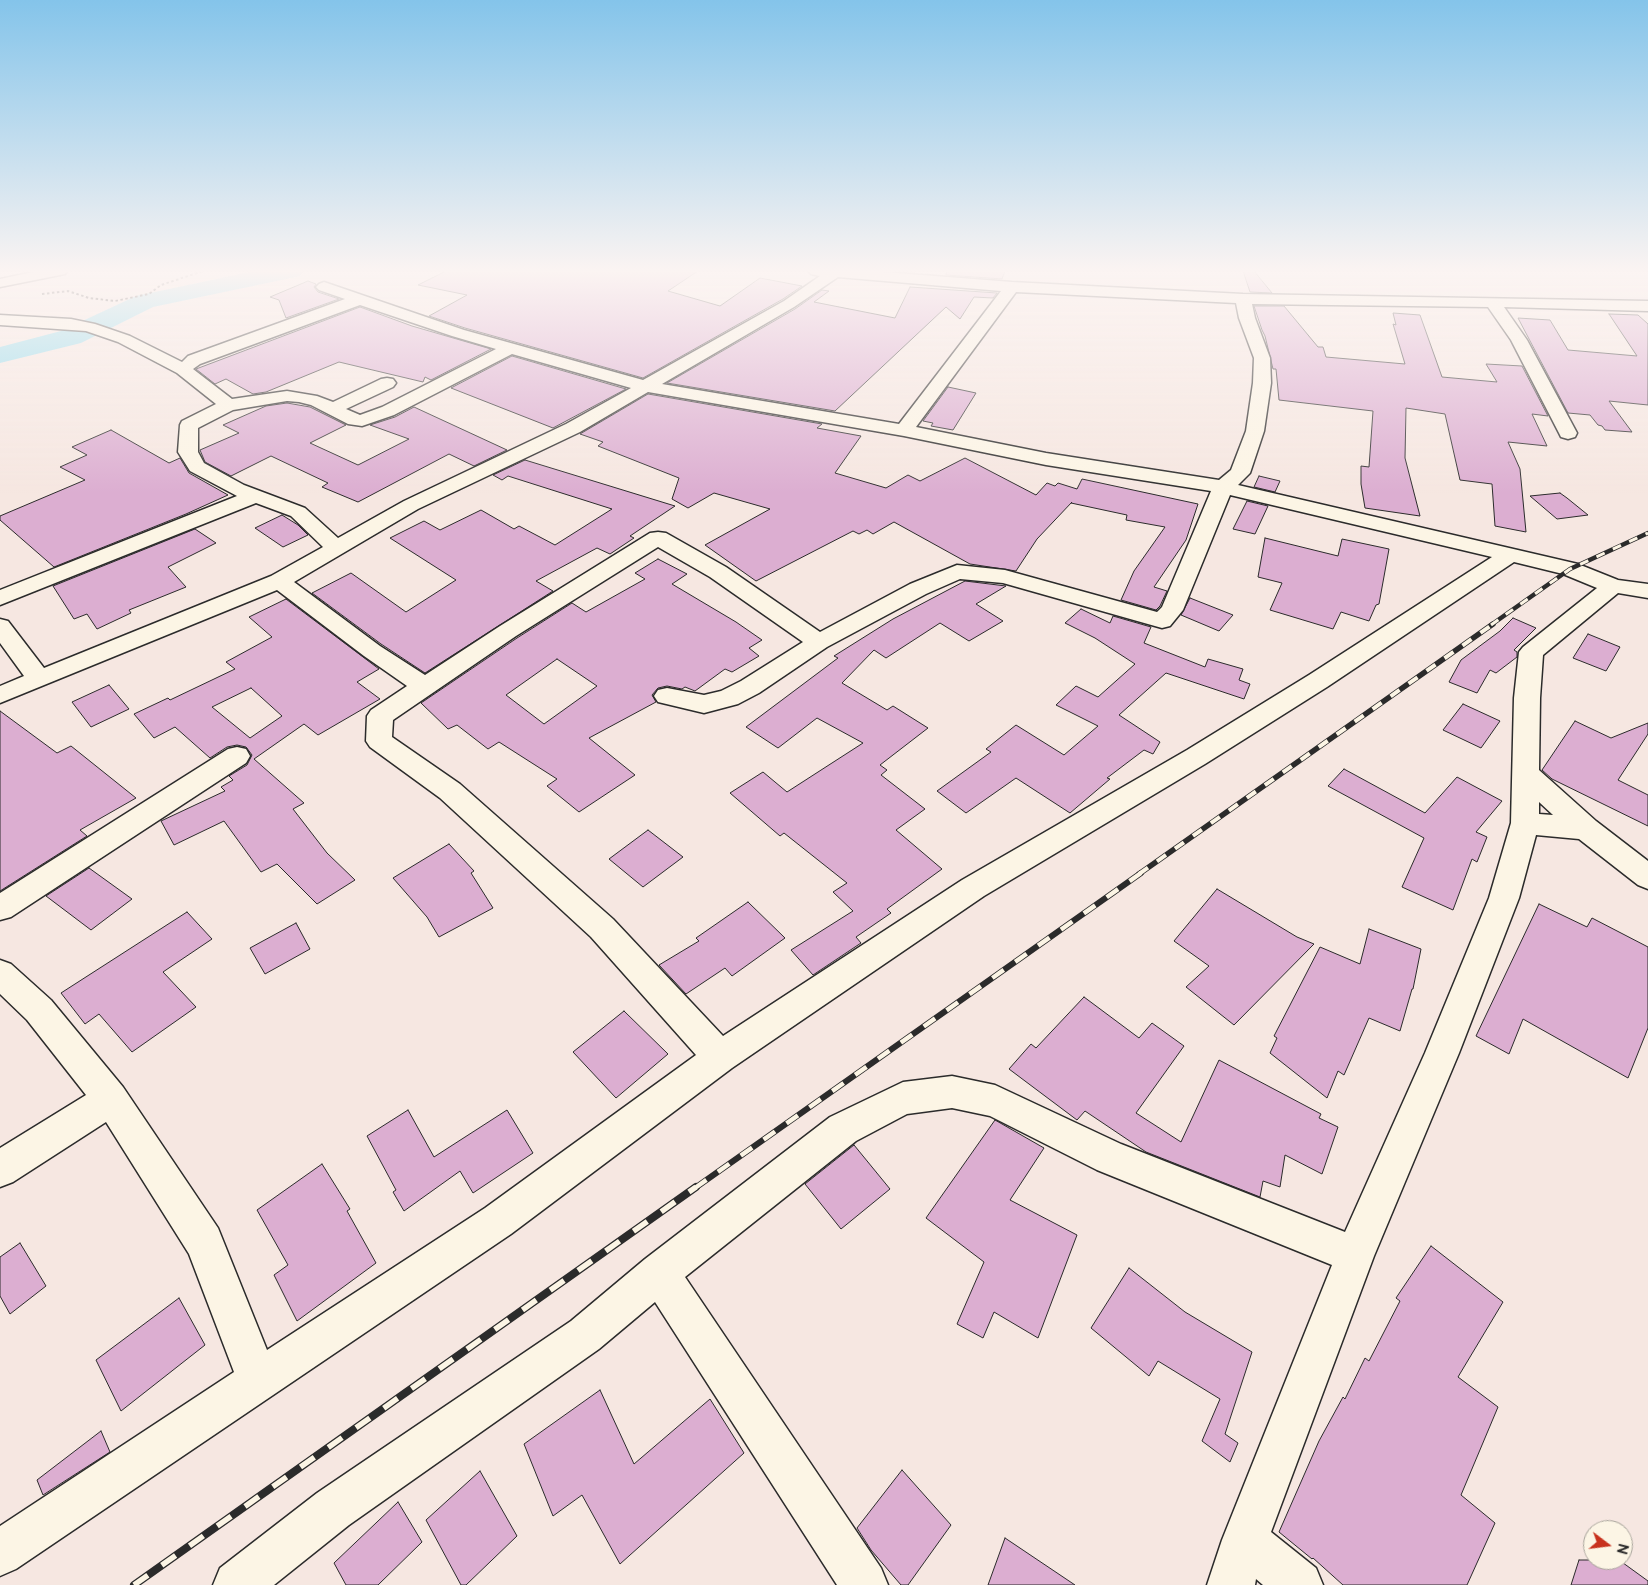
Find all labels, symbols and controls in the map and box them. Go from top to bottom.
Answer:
north arrow [1583,1520,1633,1570]
text: N [1612,1541,1632,1556]

